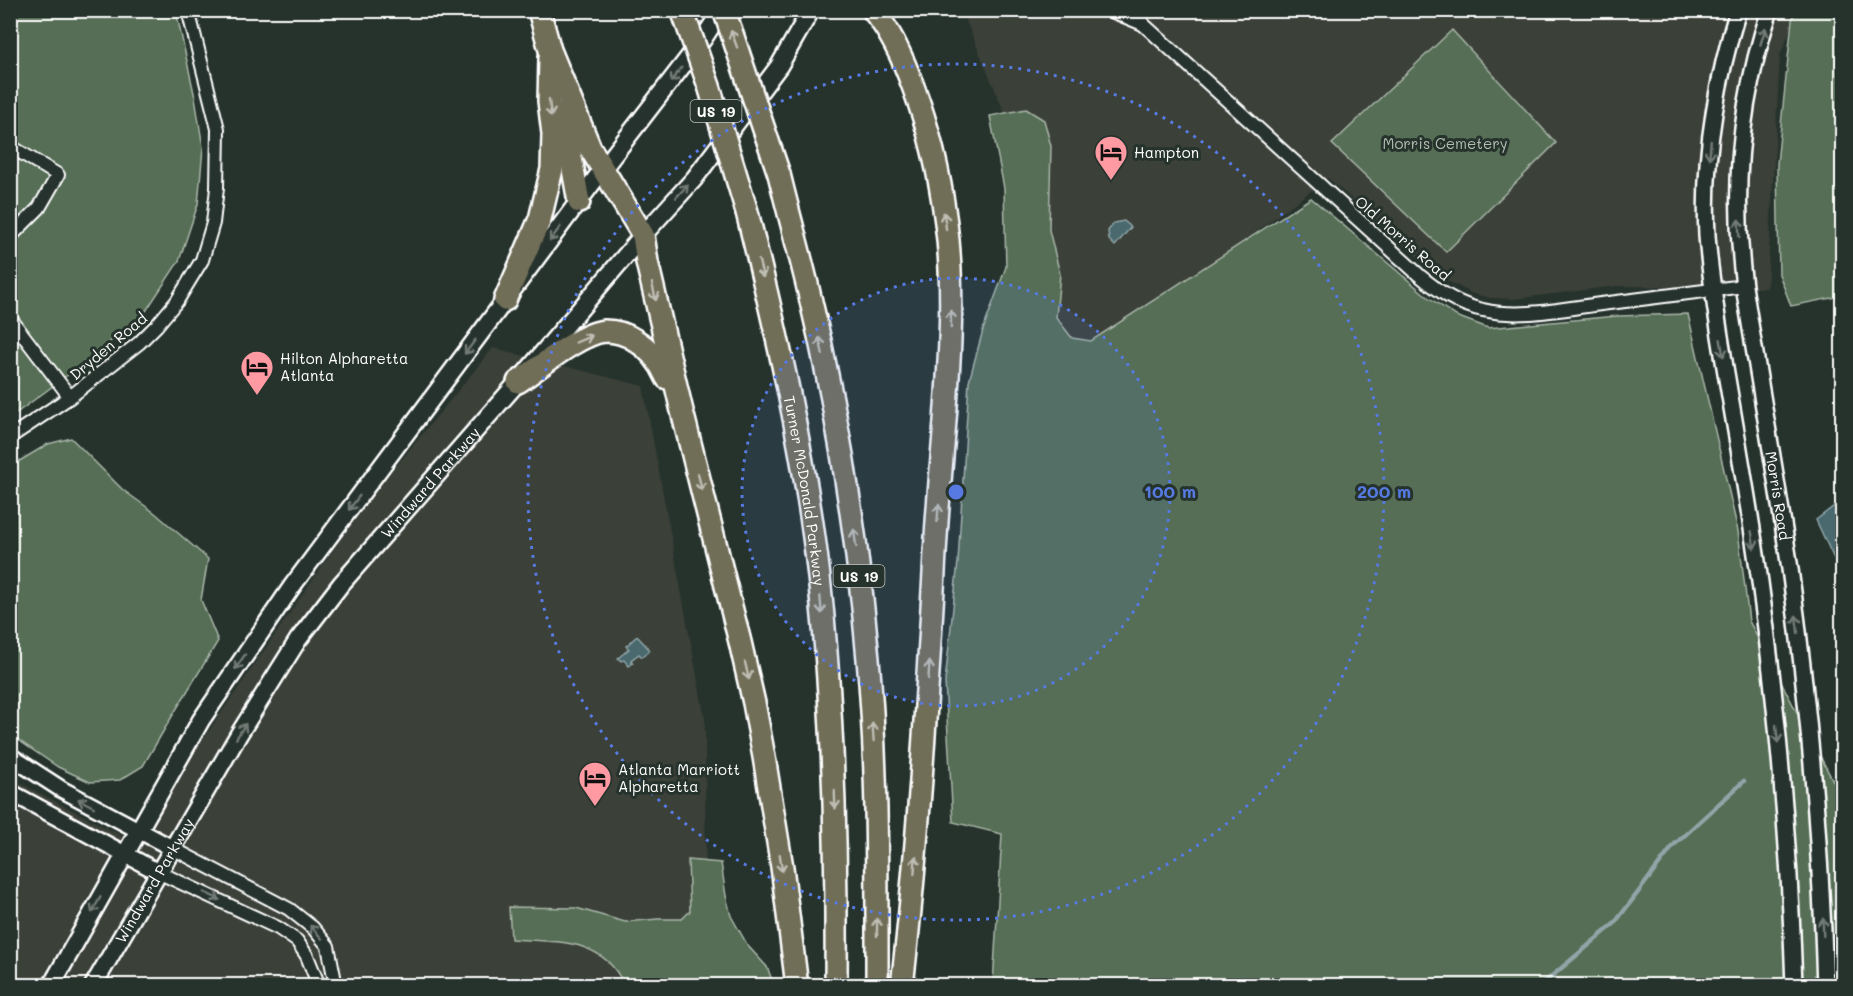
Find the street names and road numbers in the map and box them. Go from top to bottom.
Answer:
road number: US 19 [690,100,742,122]
street label: Old Morris Road [1351,191,1455,285]
street label: Dryden Road [65,308,151,384]
street label: Turner McDonald Parkway [780,394,830,587]
street label: Windward Parkway [376,422,484,542]
street label: Morris Road [1761,450,1795,542]
road number: US 19 [834,565,884,587]
street label: Windward Parkway [110,814,198,947]

